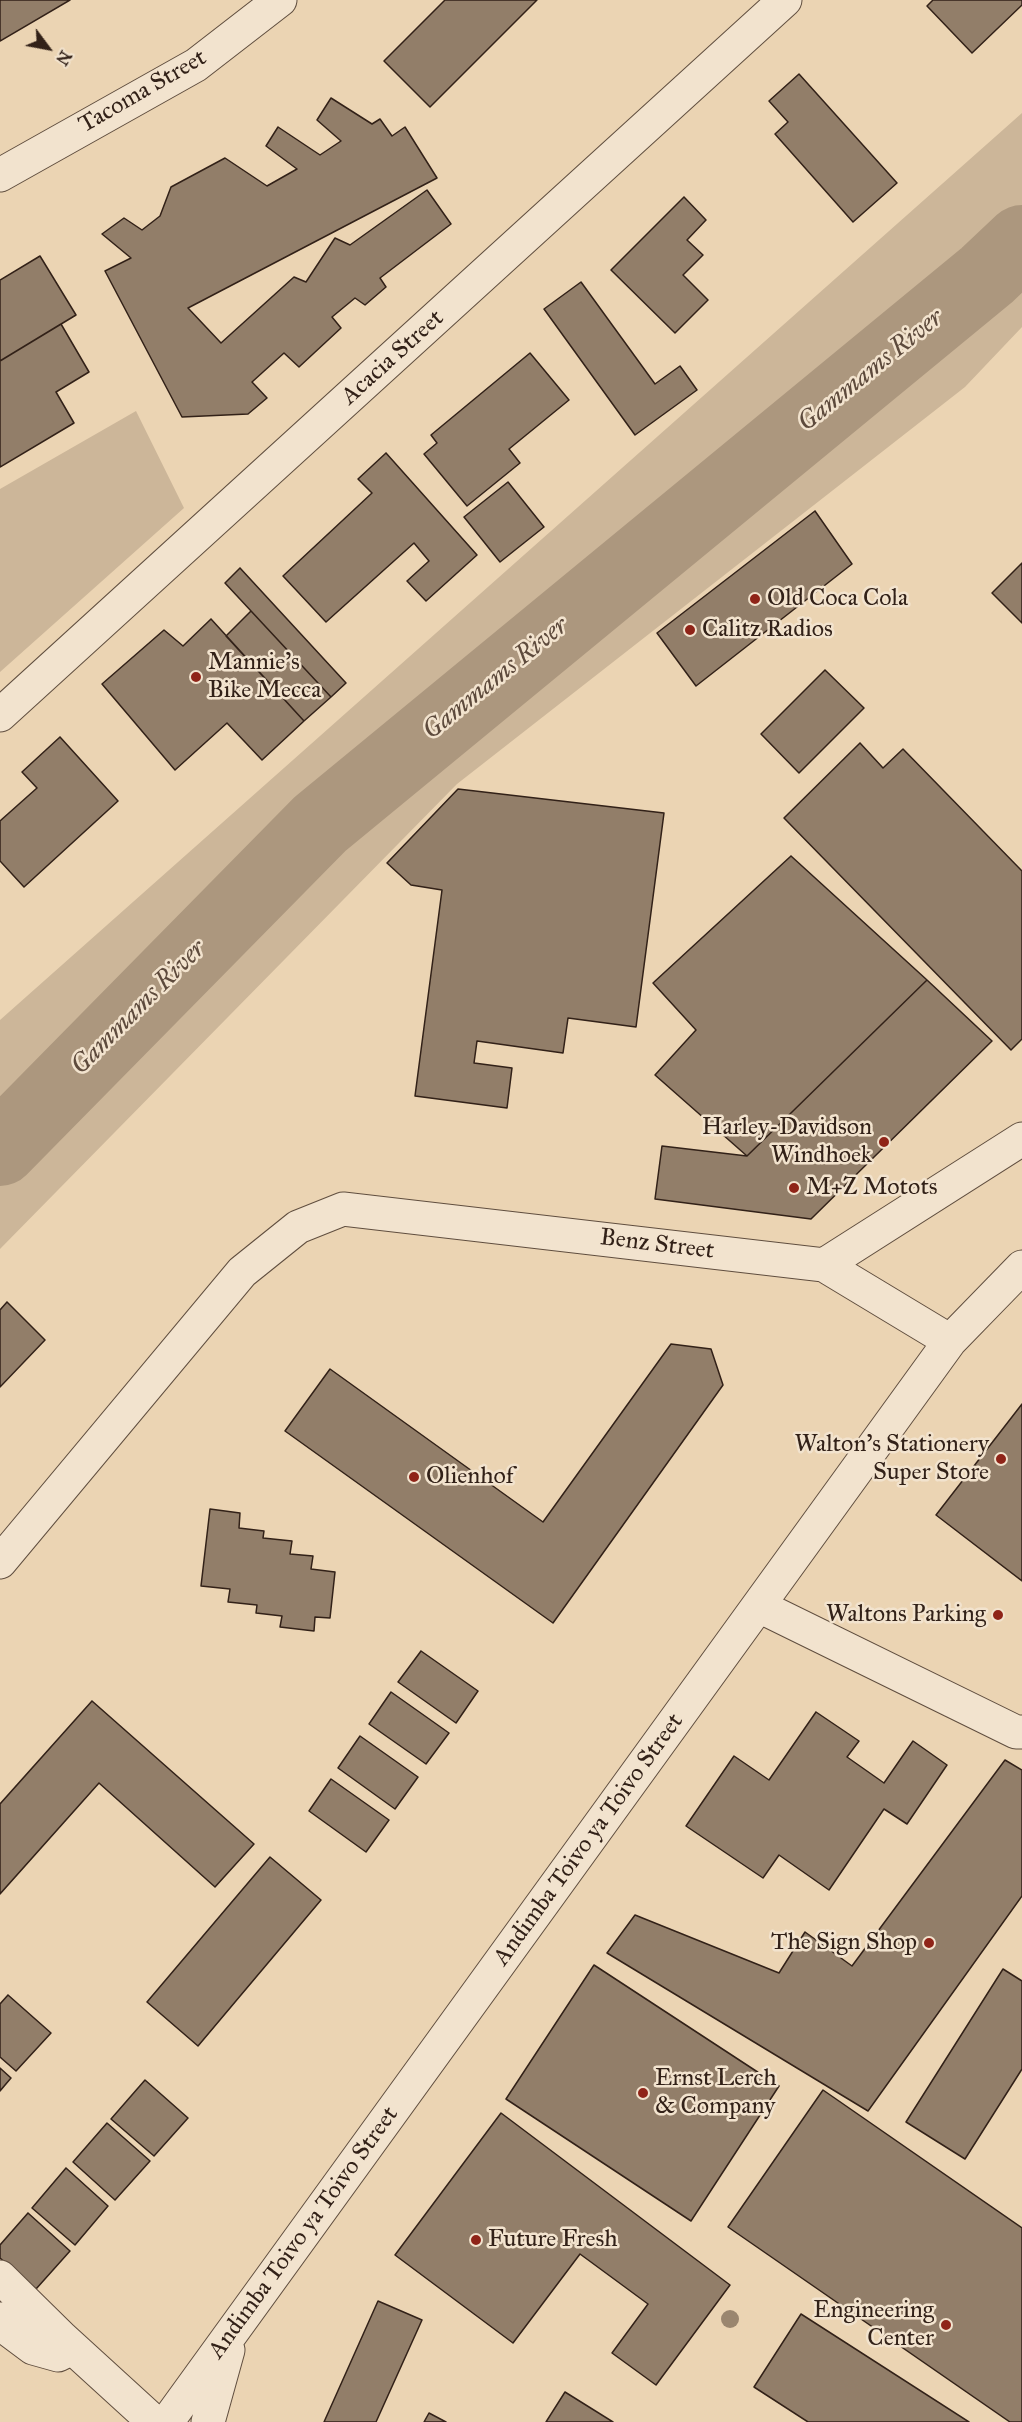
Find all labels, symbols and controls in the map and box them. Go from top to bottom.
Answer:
north arrow [18,18,78,78]
street label: Tacoma Street [74,44,212,140]
text: N [52,47,75,69]
water label: Gammams River [792,303,950,439]
street label: Acacia Street [336,304,450,412]
place label: Old Coca Cola [767,585,908,613]
marker: Old Coca Cola [748,592,762,606]
water label: Gammams River [417,611,575,747]
place label: Calitz Radios [702,616,833,644]
marker: Calitz Radios [683,623,697,637]
place label: Mannie's Bike Mecca [208,649,321,705]
marker: Mannie's Bike Mecca [189,670,203,684]
water label: Gammams River [65,934,213,1082]
place label: Harley-Davidson Windhoek [702,1114,872,1170]
marker: Harley-Davidson Windhoek [877,1135,891,1149]
place label: M+Z Motots [806,1174,938,1202]
marker: M+Z Motots [787,1181,801,1195]
street label: Benz Street [598,1224,716,1266]
place label: Walton's Stationery Super Store [794,1431,989,1487]
marker: Walton's Stationery Super Store [994,1452,1008,1466]
place label: Olienhof [426,1463,514,1491]
marker: Olienhof [407,1470,421,1484]
place label: Waltons Parking [826,1601,986,1629]
marker: Waltons Parking [991,1608,1005,1622]
street label: Andimba Toivo ya Toivo Street [488,1708,690,1972]
place label: The Sign Shop [771,1929,917,1957]
marker: The Sign Shop [922,1936,936,1950]
place label: Ernst Lerch & Company [655,2065,777,2121]
marker: Ernst Lerch & Company [636,2086,650,2100]
street label: Andimba Toivo ya Toivo Street [203,2101,405,2365]
place label: Future Fresh [488,2226,618,2254]
marker: Future Fresh [469,2233,483,2247]
place label: Engineering Center [813,2297,934,2353]
marker: Engineering Center [939,2318,953,2332]

